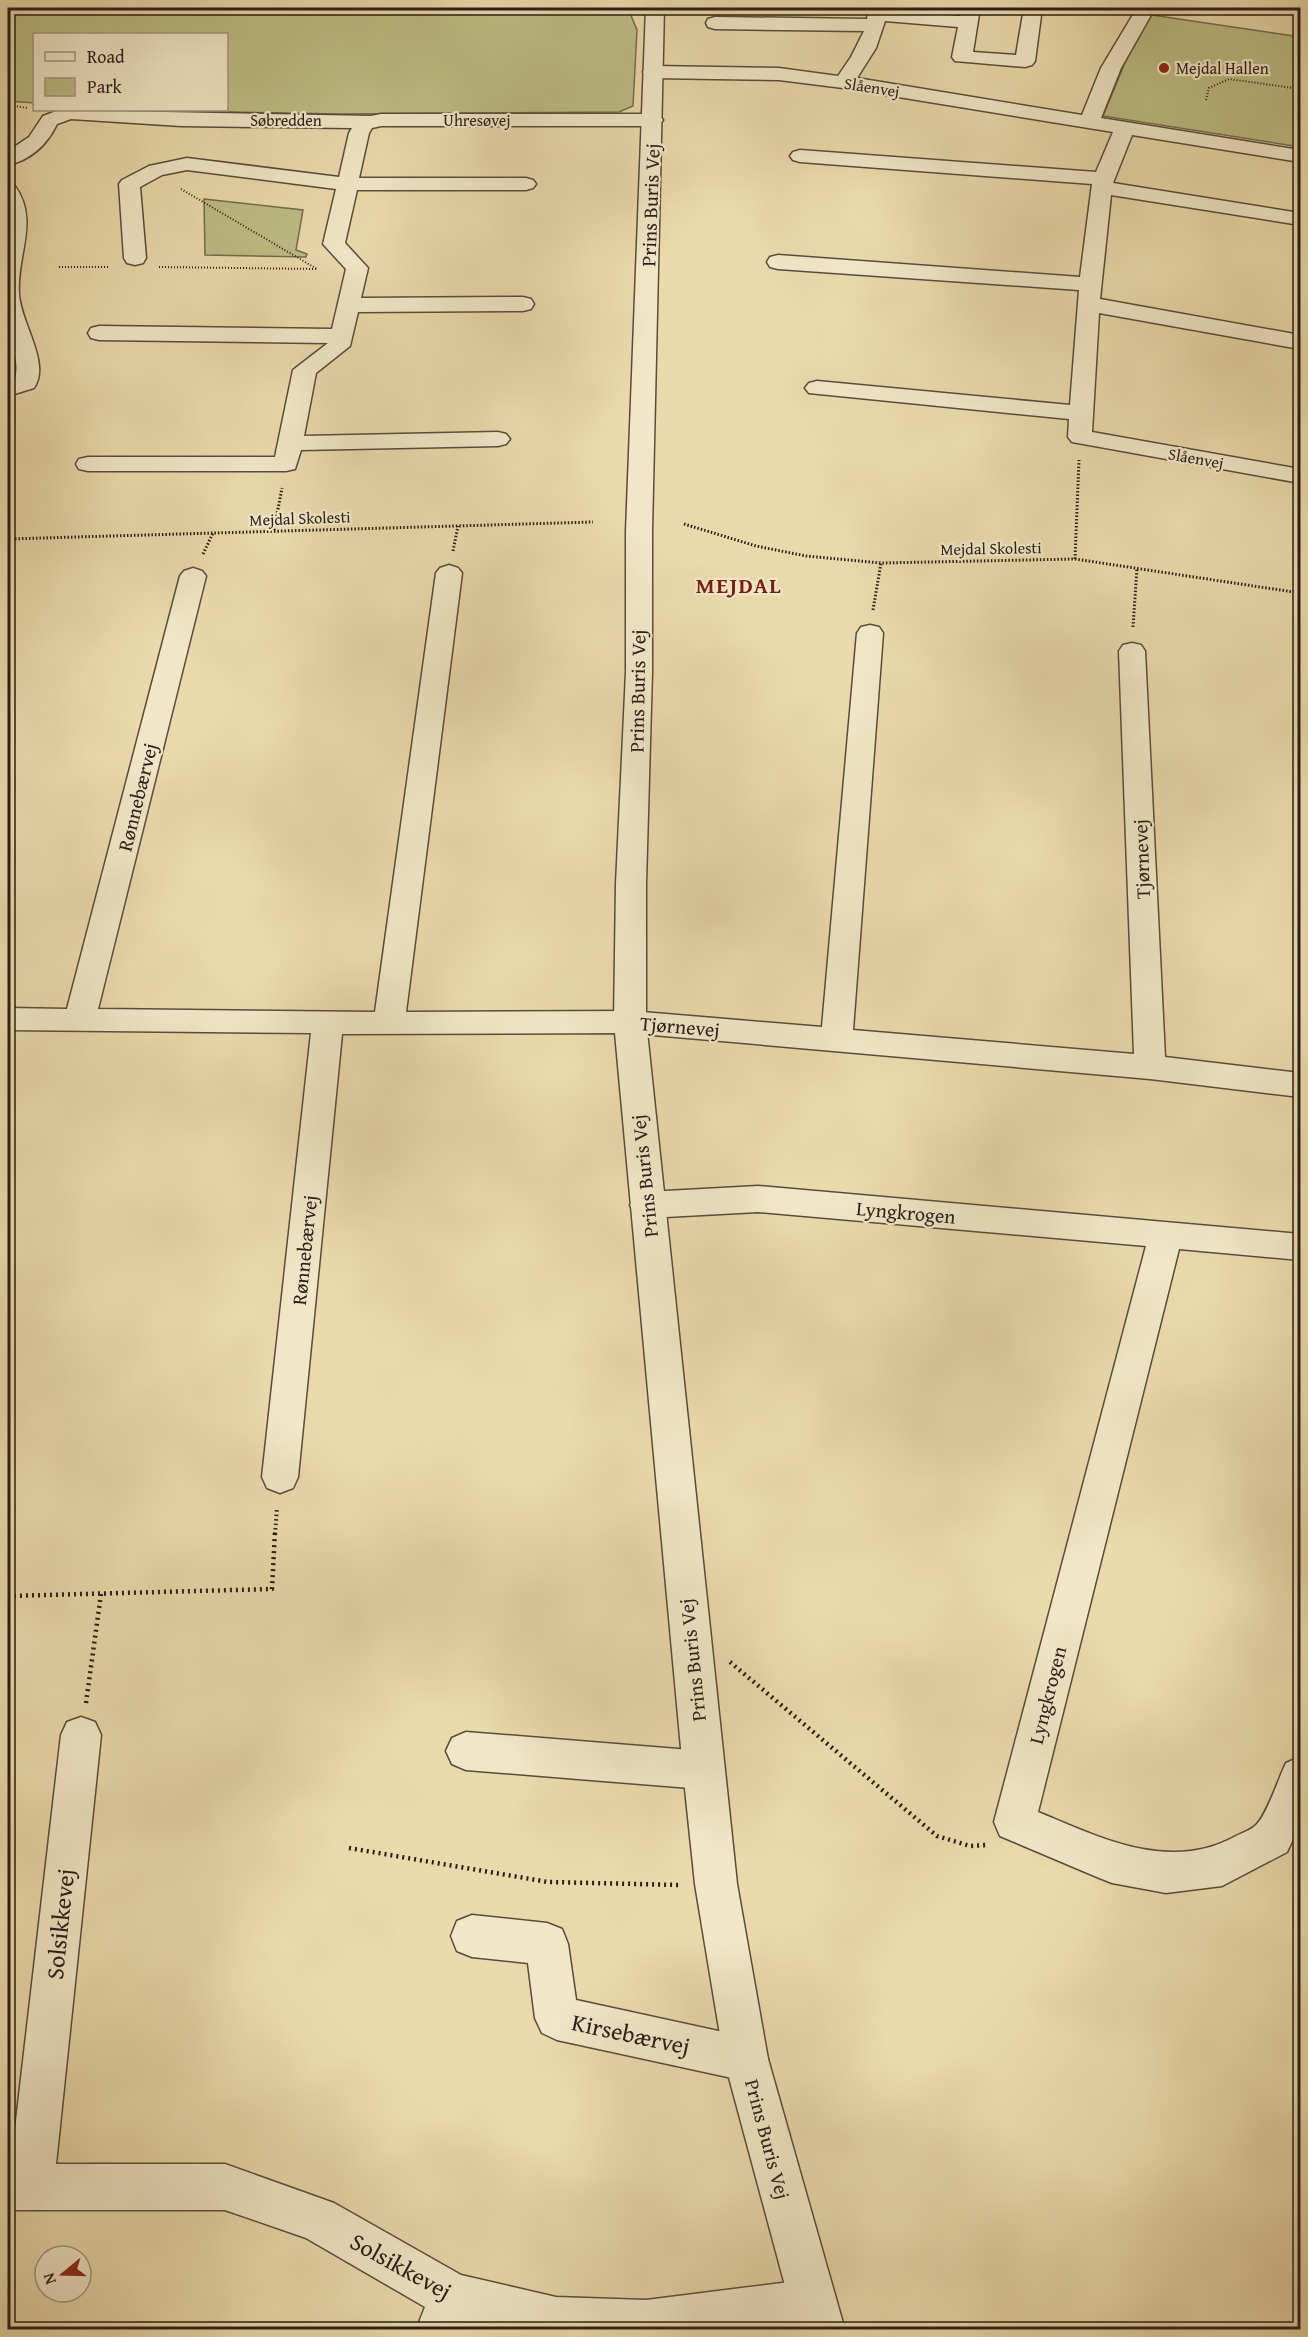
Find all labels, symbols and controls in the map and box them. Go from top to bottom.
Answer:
legend [33,33,228,111]
text: Road [87,43,125,70]
place label: Mejdal Hallen [1176,56,1269,80]
marker: Mejdal Hallen [1157,61,1171,75]
street label: Slåenvej [843,71,901,103]
text: Park [87,73,123,100]
street label: Søbredden [250,108,322,132]
street label: Uhresøvej [443,108,511,132]
street label: Prins Buris Vej [633,143,667,267]
street label: Slåenvej [1166,441,1226,475]
street label: Mejdal Skolesti [249,504,352,532]
street label: Mejdal Skolesti [940,535,1042,561]
district label: MEJDAL [696,569,782,601]
street label: Prins Buris Vej [621,629,653,753]
street label: Rønnebærvej [110,740,164,854]
street label: Tjørnevej [1125,819,1157,899]
street label: Tjørnevej [639,1008,721,1044]
street label: Prins Buris Vej [623,1113,665,1239]
street label: Lyngkrogen [855,1193,957,1231]
street label: Rønnebærvej [284,1194,324,1306]
street label: Prins Buris Vej [671,1597,713,1723]
street label: Lyngkrogen [1021,1643,1073,1747]
street label: Solsikkevej [37,1867,83,1981]
street label: Kirsebærvej [569,2004,693,2064]
street label: Prins Buris Vej [738,2076,798,2202]
street label: Solsikkevej [344,2224,458,2308]
north arrow [33,2244,93,2304]
text: N [36,2270,62,2288]

